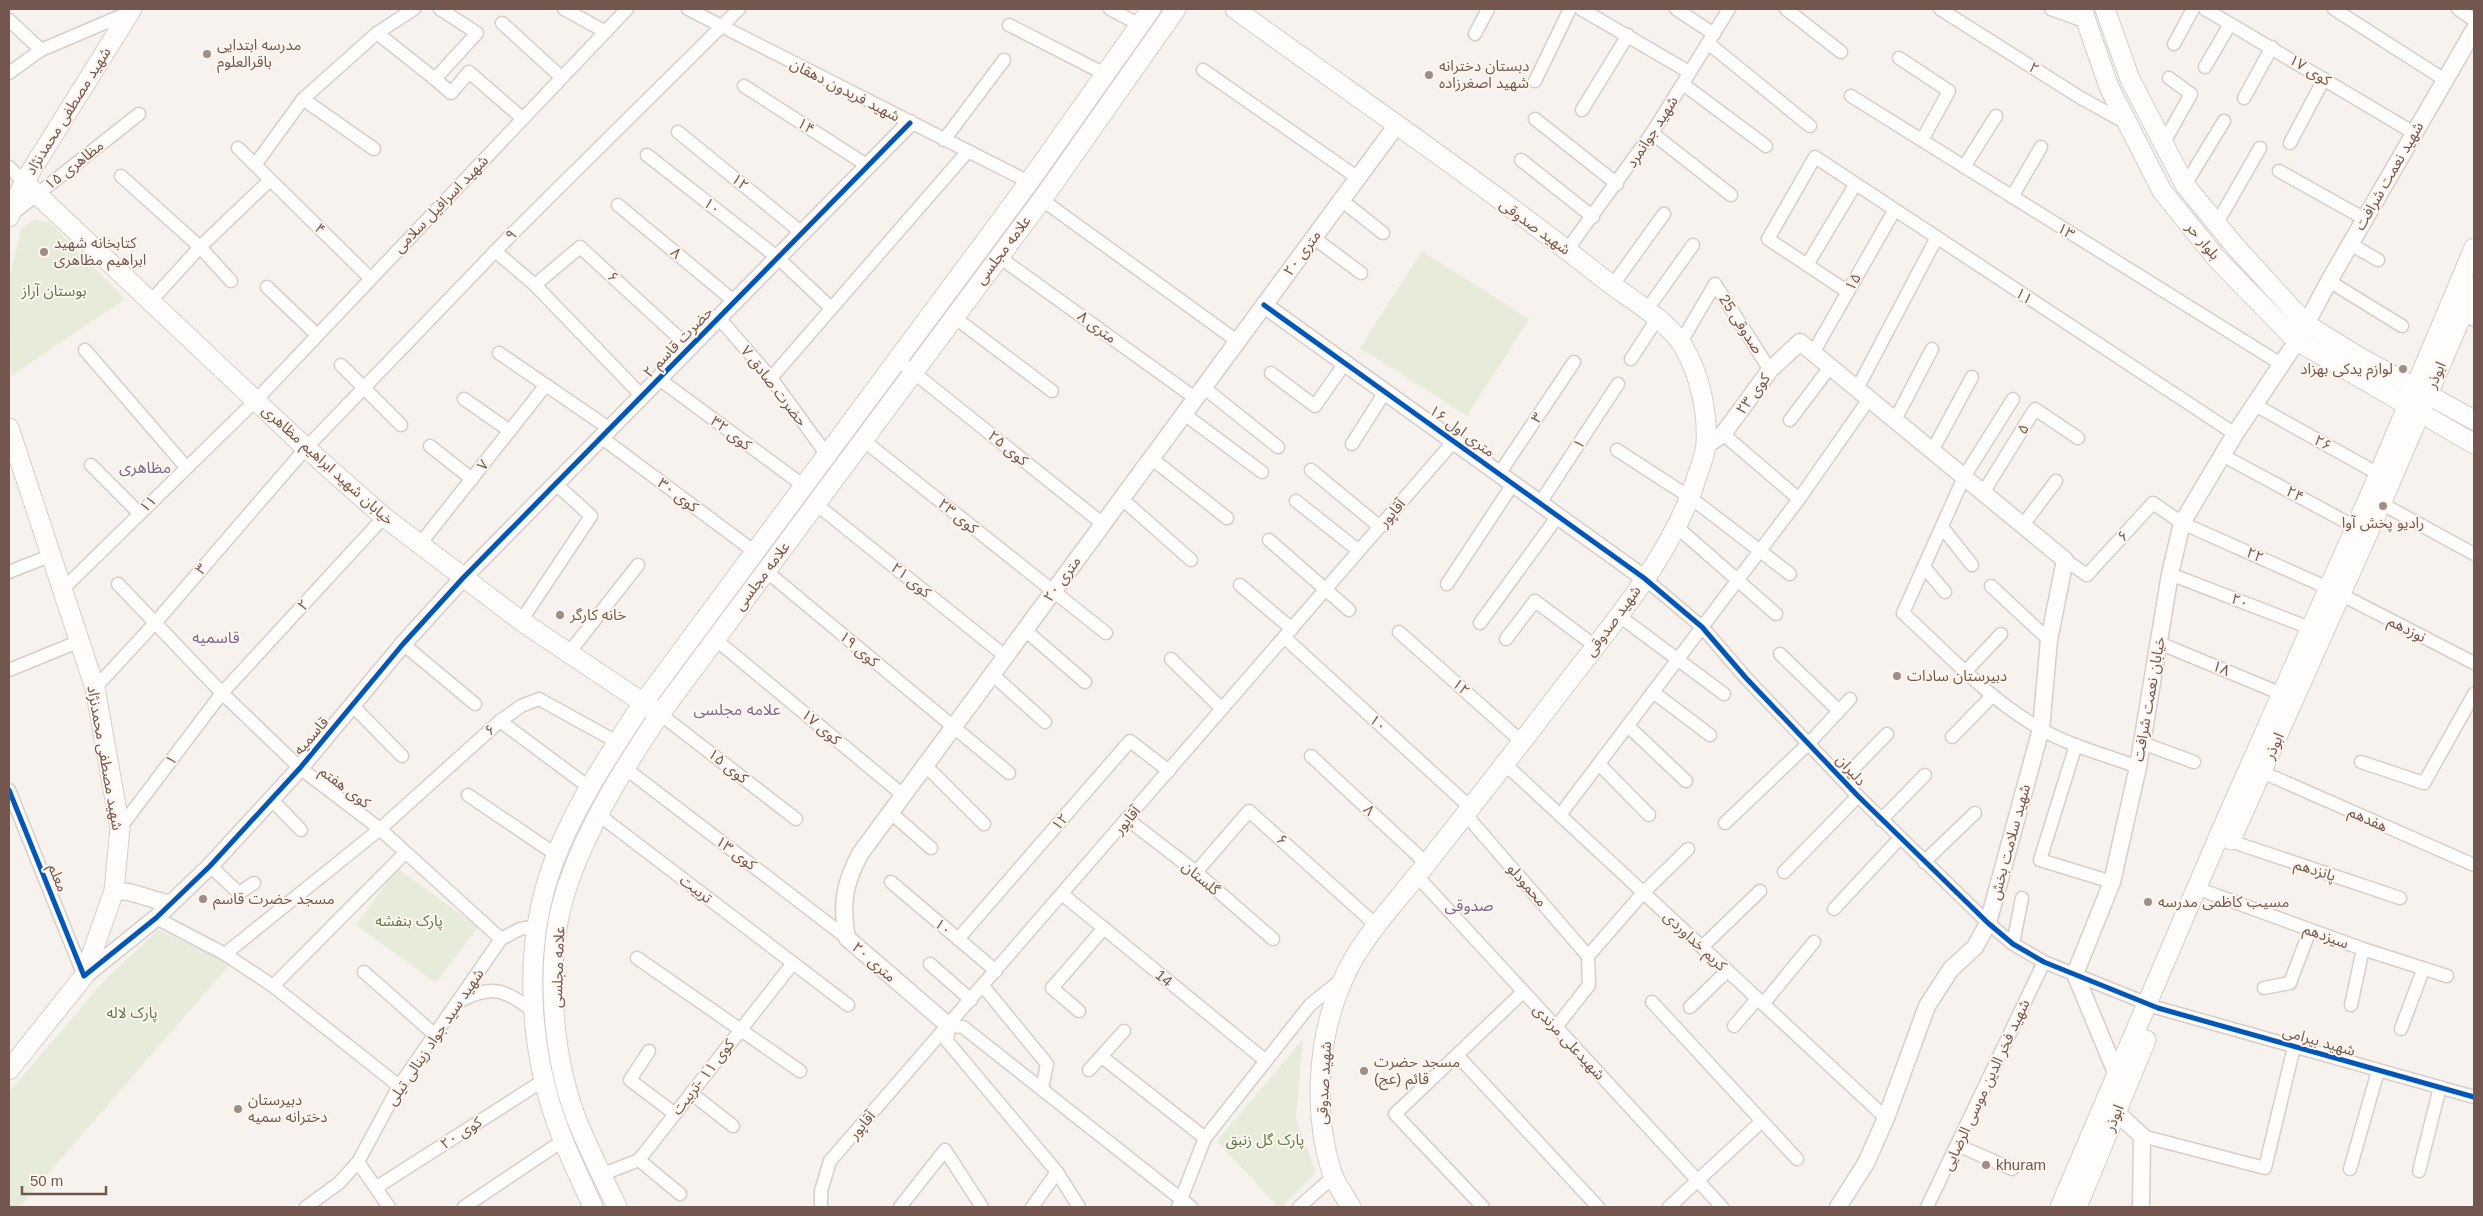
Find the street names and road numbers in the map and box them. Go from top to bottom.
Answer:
street label: شهید مصطفی محمدنژاد [21,44,115,178]
street label: کوی ۱۷ [2286,50,2335,90]
street label: شهید فریدون دهقان [787,55,903,126]
street label: ۲ [2026,58,2042,77]
street label: شهید جوانمرد [1622,93,1682,171]
street label: ۱۴ [794,114,818,137]
street label: شهید نعمت شرافت [2351,118,2427,233]
street label: ۱۵ مظاهری [41,136,107,194]
street label: شهید اسرافیل سلامی [390,151,492,257]
street label: ۱۲ [728,170,752,194]
street label: ۱۰ [700,194,724,218]
street label: شهید صدوقی [1496,195,1574,259]
street label: علامه مجلسی [971,212,1035,288]
street label: بلوار حر [2181,218,2224,264]
street label: ۱۳ [2054,219,2078,243]
street label: ۴ [311,220,329,238]
street label: ۹ [502,226,520,244]
street label: ۲۰ متری [1279,227,1325,279]
street label: ۸ [668,243,685,262]
street label: ۶ [604,267,622,286]
street label: ۱۵ [1841,270,1864,293]
street label: ۱۱ [2012,284,2036,307]
street label: صدوقی 25 [1715,291,1767,357]
street label: ۲ حضرت قاسم [640,303,718,383]
street label: ۸ متری [1074,307,1120,347]
street label: ۷ حضرت صادق [737,342,811,430]
street label: ابوذر [2422,359,2450,392]
street label: کوی ۲۳ [1732,369,1774,418]
street label: خیابان شهید ابراهیم مظاهری [257,401,398,531]
street label: ۱۶ متری اول [1426,401,1498,461]
street label: ۳ [1527,409,1546,426]
street label: کوی ۳۲ [707,412,755,455]
street label: ۵ [2013,421,2032,437]
street label: کوی ۲۵ [984,427,1032,470]
street label: ۲۶ [2312,431,2335,454]
street label: ۱ [1569,435,1588,452]
street label: ۷ [473,456,492,473]
street label: کوی ۳۰ [654,474,702,517]
street label: ۲۴ [2284,482,2307,505]
street label: ۱۱ [136,492,160,516]
street label: کوی ۲۳ [934,495,982,538]
street label: آقاپور [1374,495,1410,532]
street label: ۶ [2113,527,2132,545]
street label: علامه مجلسی [730,538,794,614]
street label: ۲۲ [2244,543,2267,566]
street label: ۲۰ متری [1039,553,1085,605]
street label: کوی ۲۱ [887,559,935,602]
street label: ۳ [191,560,210,577]
street label: شهید صدوقی [1581,582,1645,660]
street label: ۲۰ [2229,590,2251,612]
street label: ۲ [293,596,312,614]
street label: نوزدهم [2384,612,2429,648]
street label: کوی ۱۹ [836,627,883,671]
street label: خیابان نعمت شرافت [2129,635,2169,763]
street label: ۱۸ [2210,656,2233,679]
street label: ۱۲ [1449,675,1473,699]
street label: شهید مصطفی محمدنژاد [83,684,127,832]
street label: کوی ۱۷ [798,705,845,749]
street label: ۱۰ [1366,711,1390,735]
street label: قاسمیه [290,713,332,758]
street label: ۶ [481,720,499,739]
street label: ابوذر [2260,730,2288,763]
street label: کوی ۱۵ [704,745,752,788]
street label: ۱ [161,751,180,768]
street label: دلیران [1832,751,1870,789]
street label: کوی هفتم [315,762,375,814]
street label: شهید سلامت بخش [1986,782,2034,902]
street label: ۸ [1360,800,1379,819]
street label: آقاپور [1109,802,1145,839]
street label: هفدهم [2345,802,2390,837]
street label: ۱۲ [1048,810,1072,834]
street label: ۶ [1273,830,1291,849]
street label: کوی ۱۳ [712,832,760,875]
street label: پانزدهم [2291,855,2338,887]
street label: گلستان [1178,857,1224,899]
street label: محمودلو [1503,860,1551,910]
street label: معلم [42,861,72,895]
street label: تربیت [676,871,716,907]
street label: کریم خداوردی [1658,907,1731,977]
street label: ۱۰ [931,915,955,939]
street label: سیزدهم [2300,919,2351,954]
street label: علامه مجلسی [548,925,568,1008]
street label: ۲۰ متری [848,938,900,986]
street label: شهید سید جواد زینالی تیلی [382,965,488,1109]
street label: 14 [1152,966,1176,989]
street label: شهید فخر الدین موسی الرضایی [1938,996,2034,1173]
street label: شهیدعلی مرندی [1529,1000,1609,1084]
street label: شهید بیرامی [2281,1022,2358,1060]
street label: کوی ۱۱ -تربیت [668,1035,739,1118]
street label: شهید صدوقی [1313,1041,1335,1125]
street label: ابوذر [2100,1102,2127,1135]
street label: آقاپور [844,1107,880,1144]
street label: کوی ۲۰ [437,1112,486,1153]

